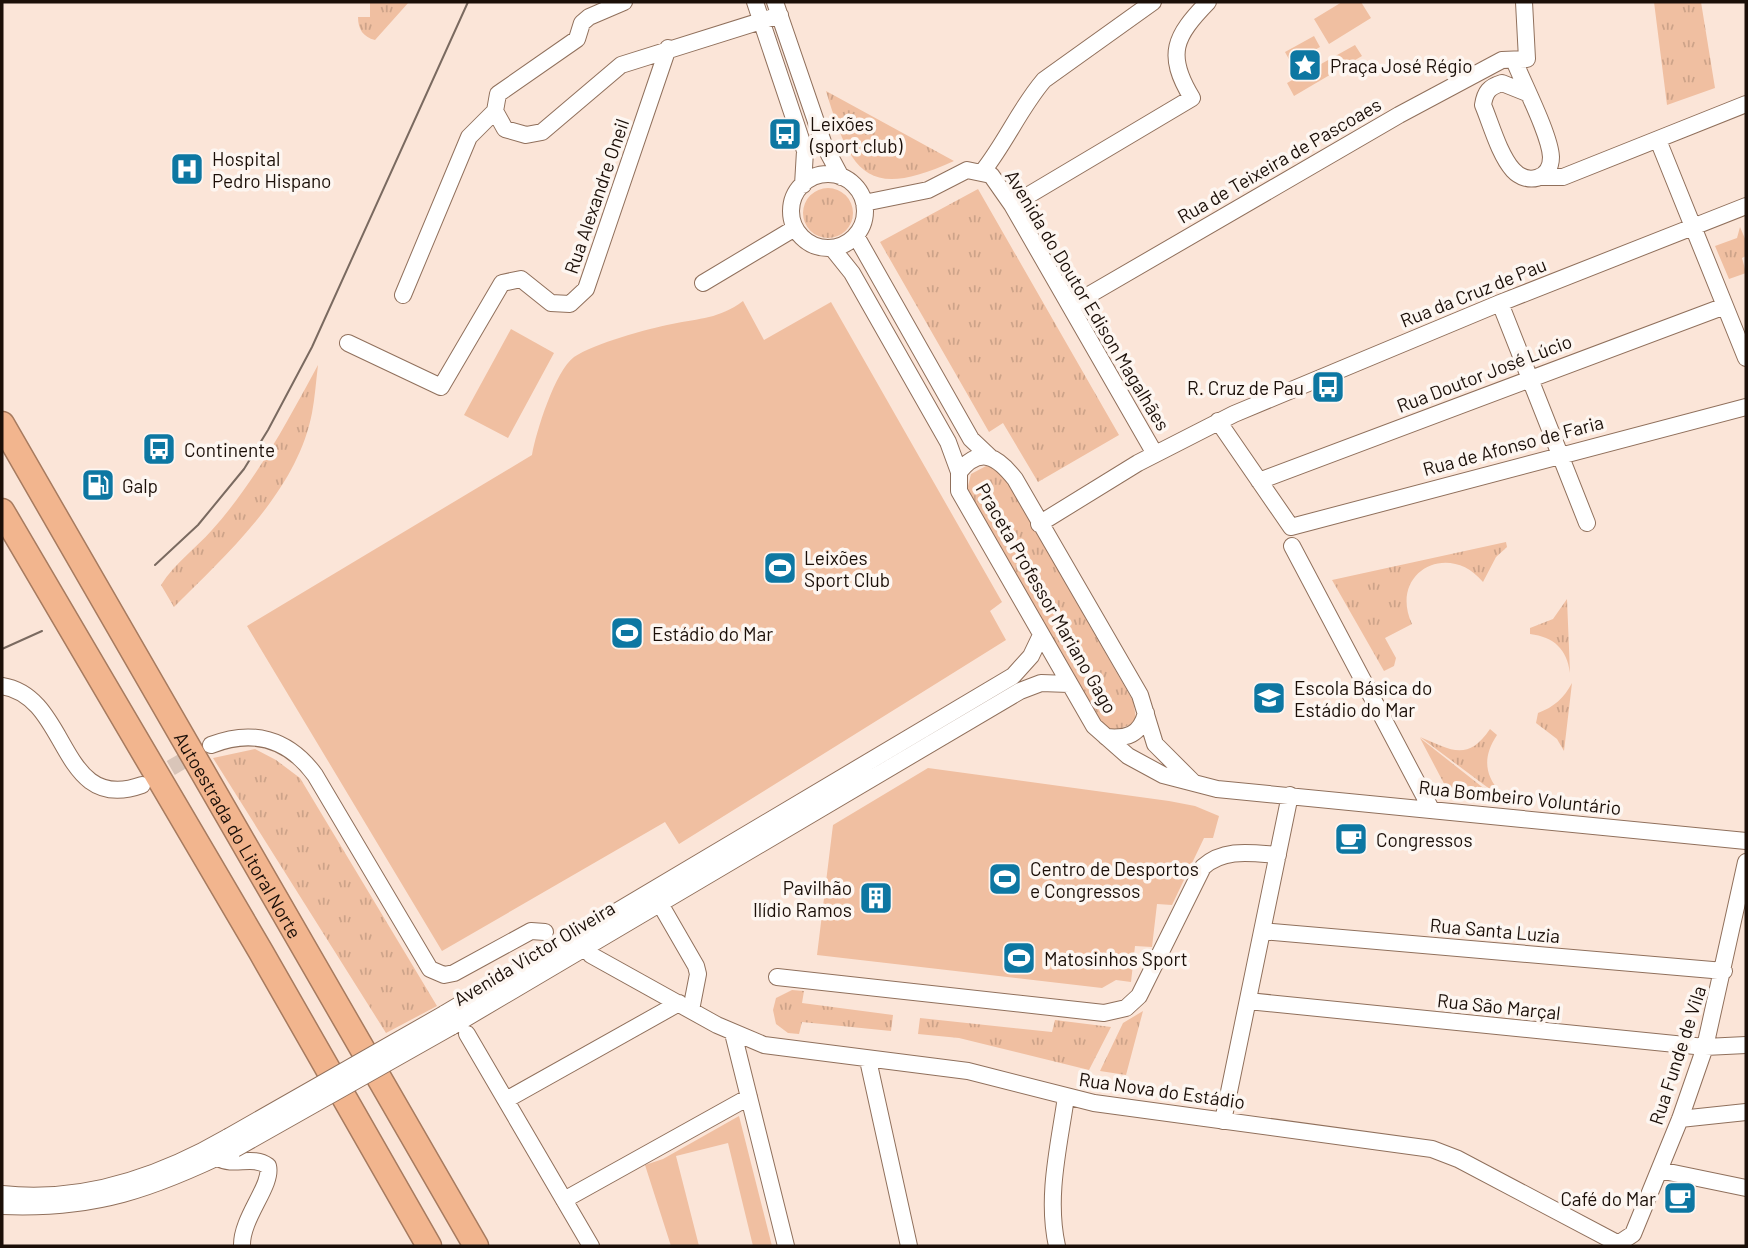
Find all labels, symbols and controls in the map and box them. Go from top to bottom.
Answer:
place icon: Praça José Régio [1286,46,1324,84]
place label: Praça José Régio [1330,54,1473,77]
street label: Rua de Teixeira de Pascoaes [1173,92,1385,228]
place label: Leixões (sport club) [809,112,904,157]
street label: Rua Alexandre Oneil [559,115,633,277]
bus stop icon: Leixões (sport club) [766,115,804,153]
place label: Hospital Pedro Hispano [212,147,331,192]
hospital icon: Hospital Pedro Hispano [168,150,206,188]
street label: Avenida do Doutor Edison Magalhães [1001,165,1175,435]
street label: Rua da Cruz de Pau [1397,252,1549,332]
street label: Rua Doutor José Lúcio [1393,329,1575,417]
bus stop icon: R. Cruz de Pau [1309,368,1347,406]
place label: R. Cruz de Pau [1187,376,1304,399]
street label: Rua de Afonso de Faria [1420,410,1606,480]
bus stop icon: Continente [140,430,178,468]
place label: Continente [184,438,275,461]
fuel station icon: Galp [79,466,117,504]
place label: Galp [122,474,158,497]
street label: Praceta Professor Mariano Gago [972,479,1122,717]
place label: Leixões Sport Club [804,546,890,591]
sports icon: Leixões Sport Club [761,549,799,587]
sports icon: Estádio do Mar [608,614,646,652]
place label: Estádio do Mar [652,622,773,645]
place label: Escola Básica do Estádio do Mar [1294,676,1432,721]
school or university icon: Escola Básica do Estádio do Mar [1250,679,1288,717]
street label: Autoestrada do Litoral Norte [170,727,307,942]
street label: Rua Bombeiro Voluntário [1418,775,1622,819]
cafe icon: Congressos [1332,820,1370,858]
place label: Congressos [1376,828,1473,851]
place label: Centro de Desportos e Congressos [1030,857,1199,902]
sports icon: Centro de Desportos e Congressos [986,860,1024,898]
place label: Pavilhão Ilídio Ramos [753,876,852,921]
building icon: Pavilhão Ilídio Ramos [857,879,895,917]
street label: Avenida Victor Oliveira [449,896,619,1010]
street label: Rua Santa Luzia [1429,913,1561,947]
sports icon: Matosinhos Sport [1000,939,1038,977]
place label: Matosinhos Sport [1044,947,1188,970]
street label: Rua Funde de Vila [1644,983,1710,1127]
street label: Rua São Marçal [1436,988,1562,1024]
street label: Rua Nova do Estádio [1077,1067,1247,1113]
cafe icon: Café do Mar [1661,1179,1699,1217]
place label: Café do Mar [1560,1187,1656,1210]

